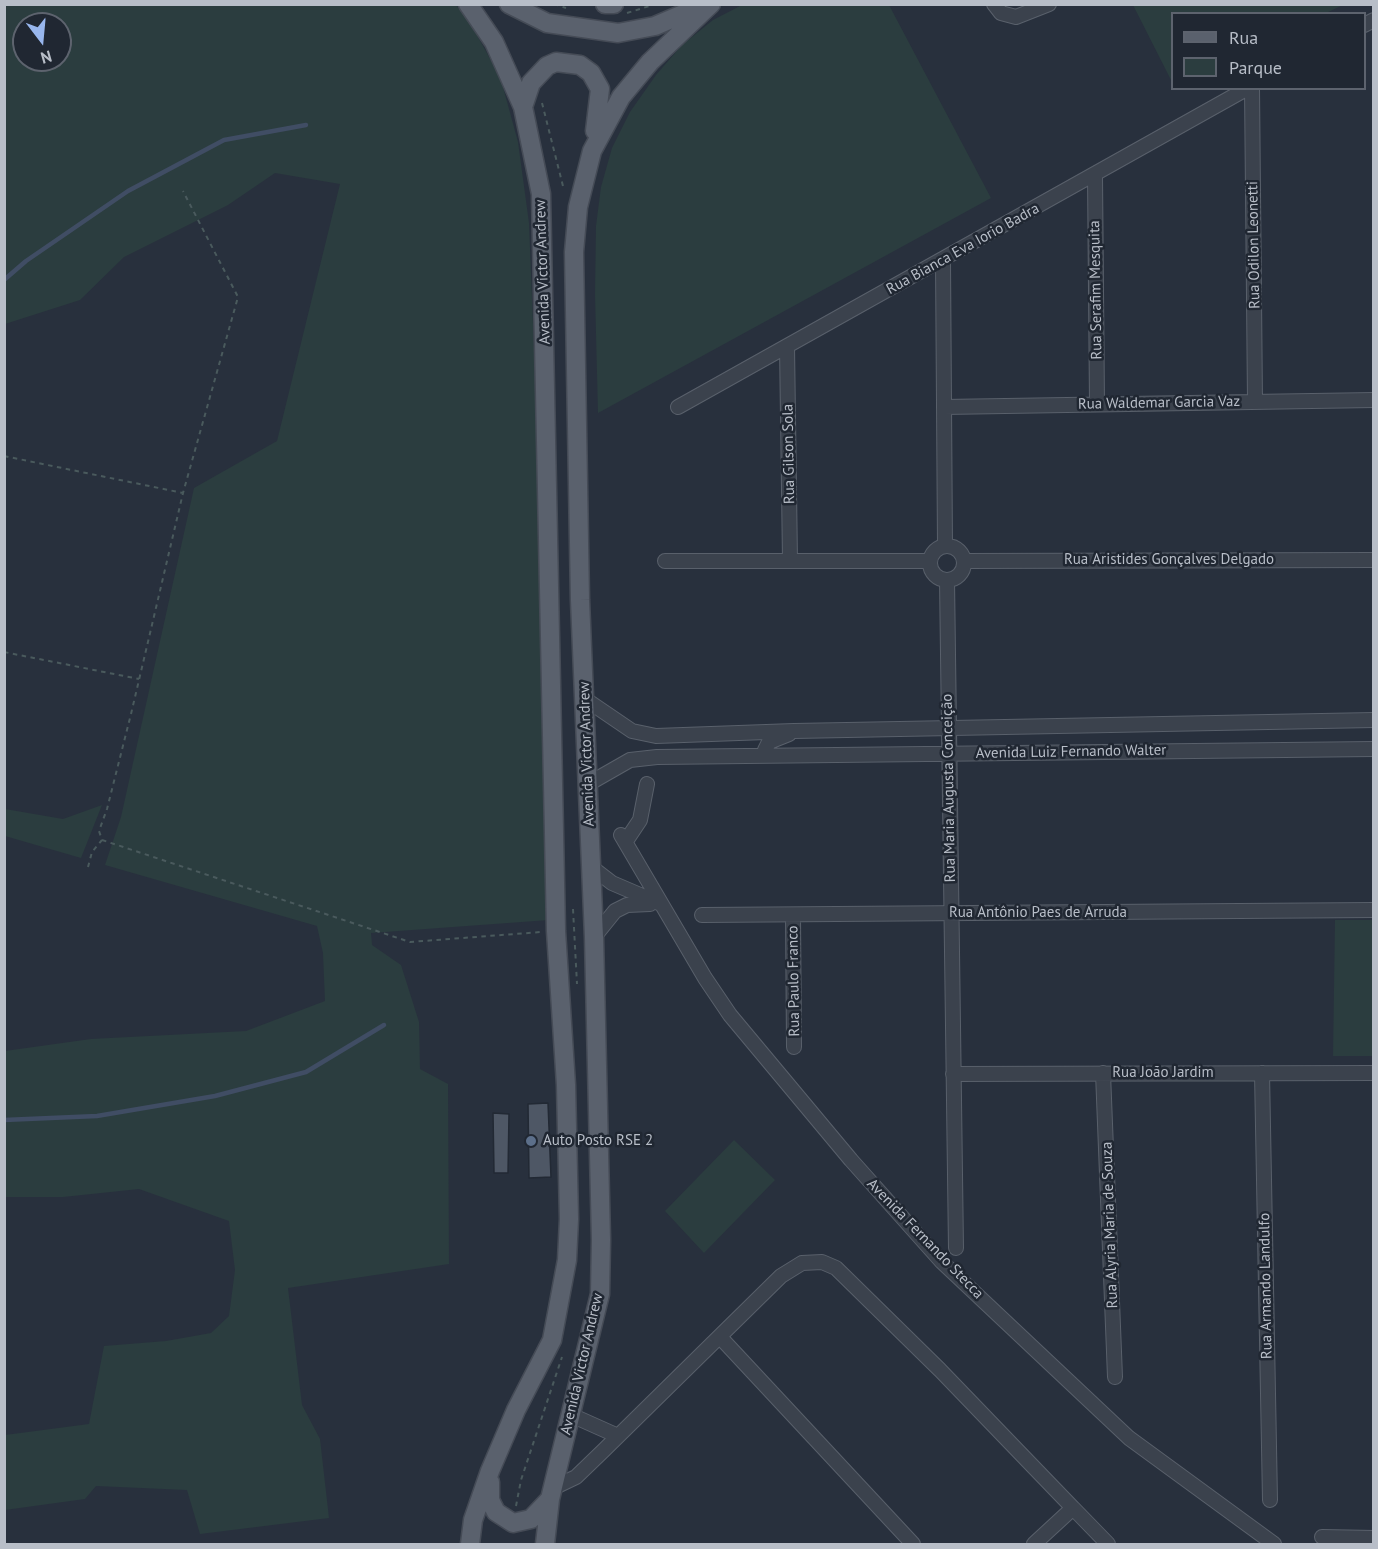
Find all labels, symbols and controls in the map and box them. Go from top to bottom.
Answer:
north arrow [12,12,72,72]
legend [1171,12,1366,90]
text: Rua [1229,26,1258,49]
text: N [39,46,54,68]
text: Parque [1229,56,1282,79]
street label: Rua Odilon Leonetti [1244,181,1264,309]
street label: Avenida Victor Andrew [531,199,555,345]
street label: Rua Bianca Eva Iorio Badra [883,199,1043,299]
street label: Rua Serafim Mesquita [1086,220,1106,360]
street label: Rua Waldemar Garcia Vaz [1078,393,1240,413]
street label: Rua Gilson Sola [779,404,799,504]
street label: Rua Aristides Gonçalves Delgado [1064,551,1274,569]
street label: Avenida Victor Andrew [575,681,599,827]
street label: Rua Maria Augusta Conceição [938,694,960,882]
street label: Avenida Luiz Fernando Walter [976,741,1166,763]
street label: Rua Antônio Paes de Arruda [949,904,1127,922]
street label: Rua Paulo Franco [784,925,804,1037]
street label: Rua João Jardim [1112,1064,1214,1082]
place label: Auto Posto RSE 2 [543,1132,653,1150]
marker: Auto Posto RSE 2 [524,1134,538,1148]
street label: Rua Alyria Maria de Souza [1098,1141,1122,1309]
street label: Avenida Fernando Stecca [863,1175,987,1303]
street label: Rua Armando Landulfo [1256,1213,1276,1359]
street label: Avenida Victor Andrew [557,1291,607,1437]

